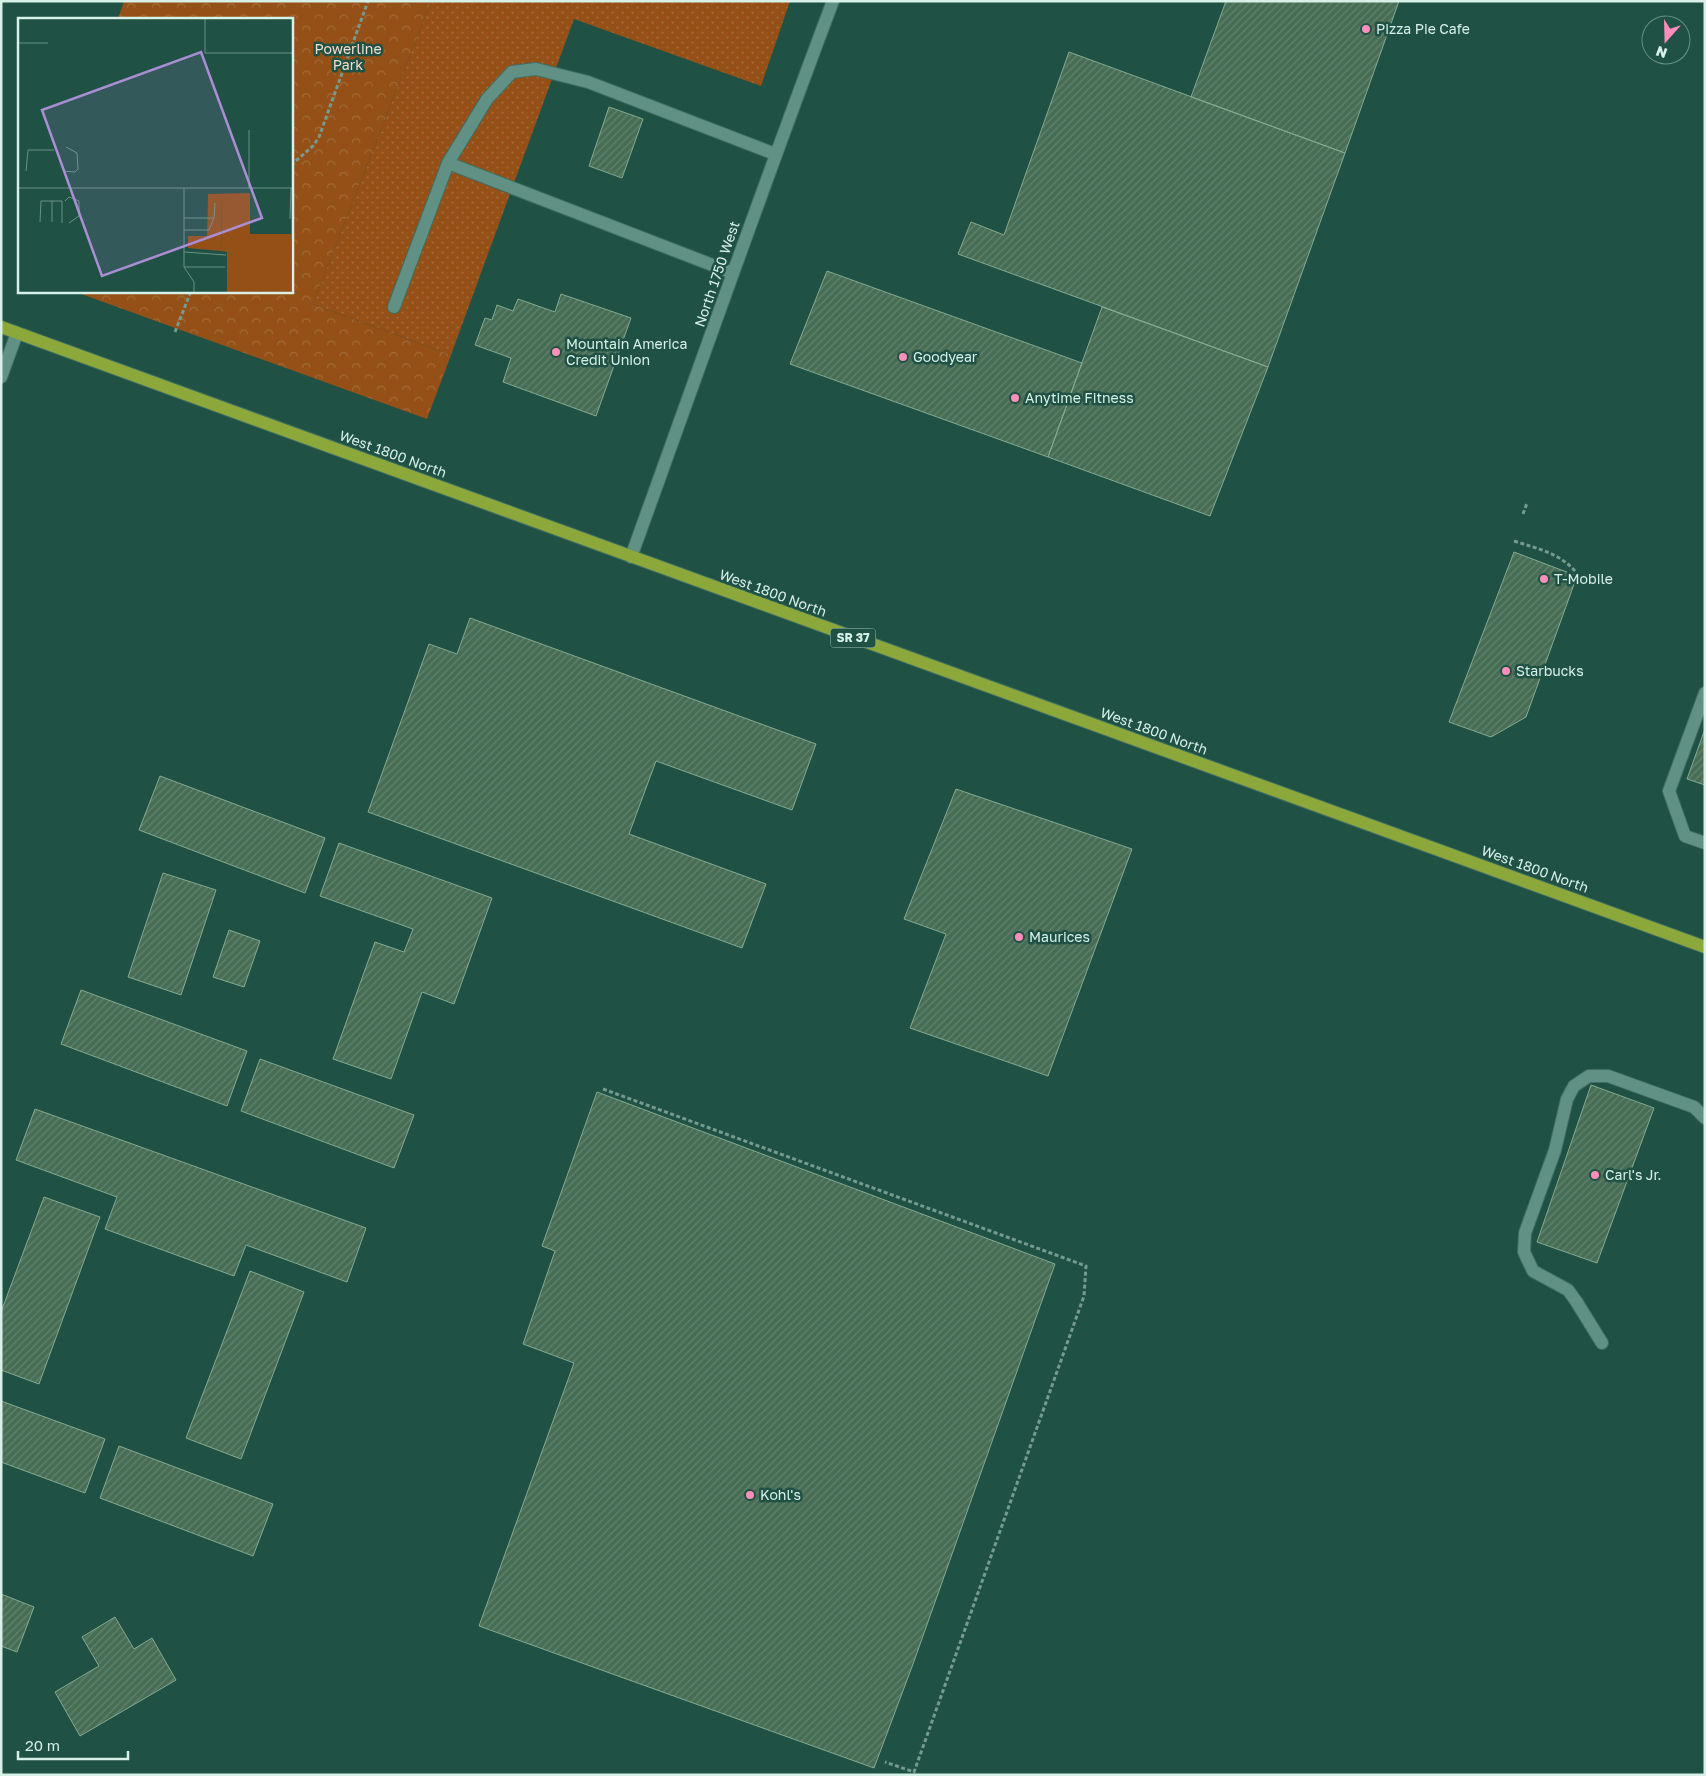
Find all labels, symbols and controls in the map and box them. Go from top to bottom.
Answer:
north arrow [1641,15,1691,65]
inset map [18,18,292,292]
place label: Pizza Pie Cafe [1376,20,1470,37]
marker: Pizza Pie Cafe [1360,23,1372,35]
park label: Powerline Park [314,40,382,73]
text: N [1653,43,1669,62]
street label: North 1750 West [690,219,743,329]
place label: Mountain America Credit Union [566,335,687,368]
marker: Mountain America Credit Union [550,346,562,358]
place label: Goodyear [913,348,978,365]
marker: Goodyear [897,351,909,363]
place label: Anytime Fitness [1025,389,1134,406]
marker: Anytime Fitness [1009,392,1021,404]
street label: West 1800 North [337,426,449,481]
street label: West 1800 North [717,565,829,620]
place label: T-Mobile [1554,570,1613,587]
marker: T-Mobile [1538,573,1550,585]
road number: SR 37 [830,628,876,648]
place label: Starbucks [1516,662,1584,679]
marker: Starbucks [1500,665,1512,677]
street label: West 1800 North [1098,703,1210,758]
street label: West 1800 North [1479,841,1591,896]
place label: Maurices [1029,928,1090,945]
marker: Maurices [1013,931,1025,943]
place label: Carl's Jr. [1605,1166,1662,1183]
marker: Carl's Jr. [1589,1169,1601,1181]
place label: Kohl's [760,1486,801,1503]
marker: Kohl's [744,1489,756,1501]
scale bar [18,1728,128,1760]
text: 20 m [25,1736,60,1754]

